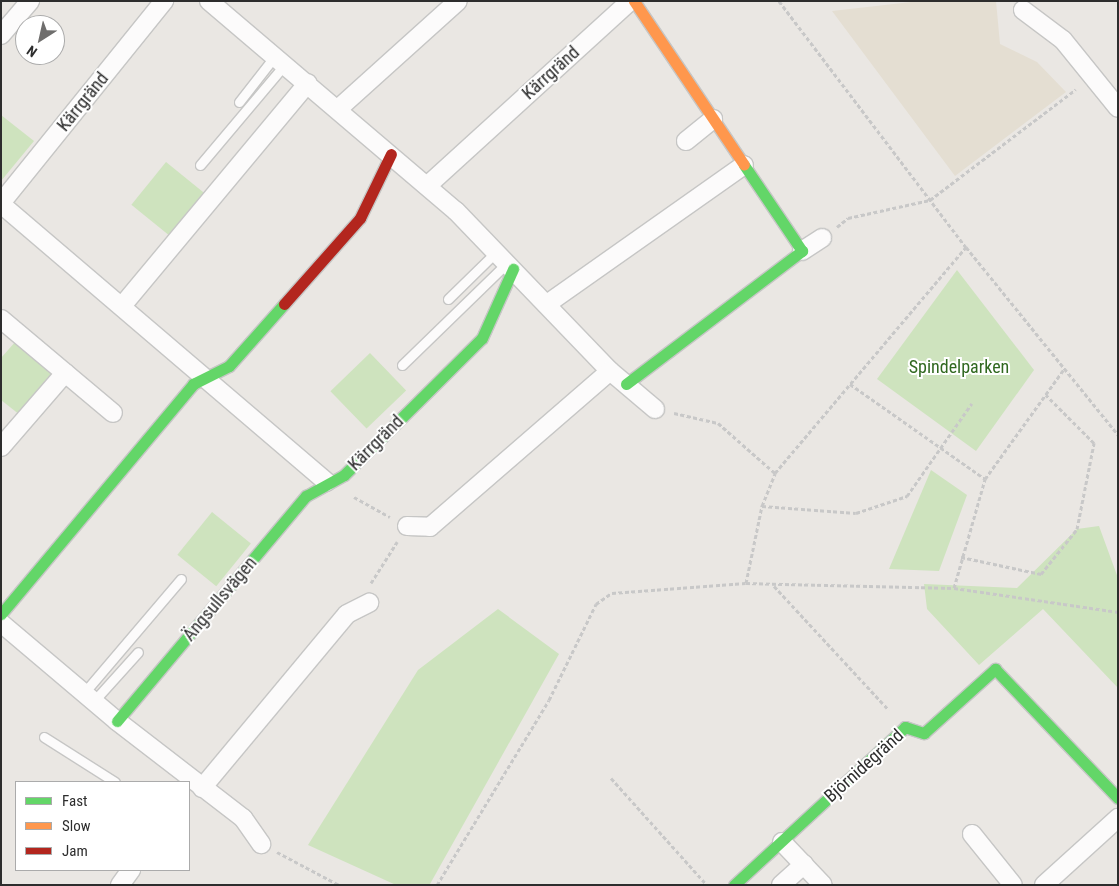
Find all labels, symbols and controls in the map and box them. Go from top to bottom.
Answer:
north arrow [15,15,65,65]
text: N [24,42,40,60]
street label: Kärrgränd [518,42,584,104]
street label: Kärrgränd [53,68,113,136]
park label: Spindelparken [909,356,1009,378]
street label: Kärrgränd [344,411,408,475]
street label: Ängsullsvägen [178,552,262,646]
street label: Björnidegränd [820,725,908,807]
legend [15,781,190,871]
text: Fast [62,792,87,810]
text: Slow [62,817,91,835]
text: Jam [62,842,88,860]

